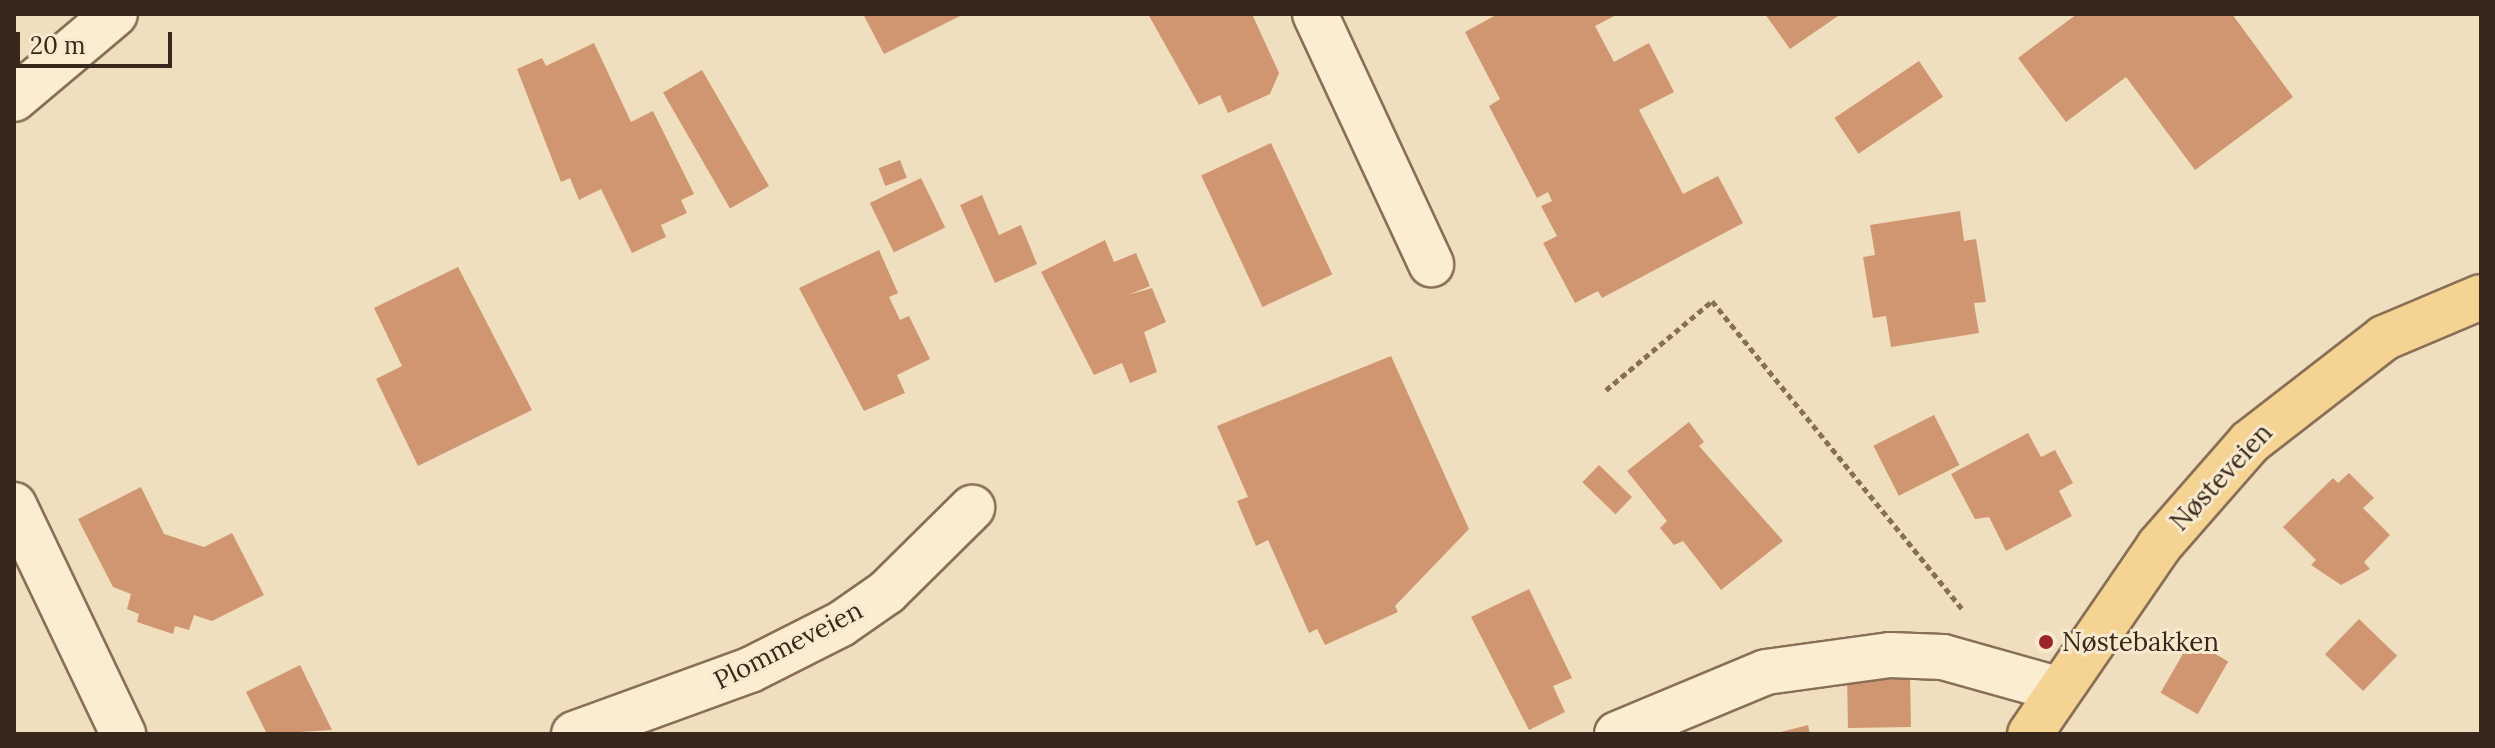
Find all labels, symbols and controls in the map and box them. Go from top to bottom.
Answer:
scale bar [20,16,176,66]
text: 20 m [30,30,86,61]
street label: Nøsteveien [2164,417,2278,537]
street label: Plommeveien [708,594,868,696]
place label: Nøstebakken [2062,626,2219,658]
marker: Nøstebakken [2037,633,2055,651]

